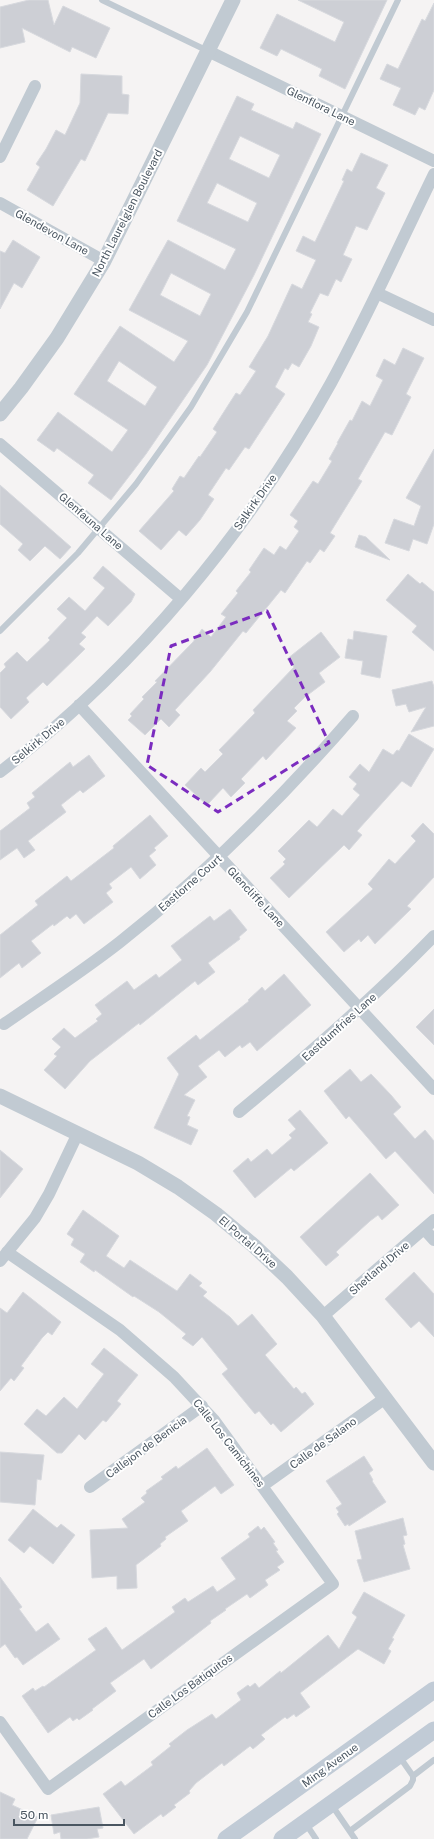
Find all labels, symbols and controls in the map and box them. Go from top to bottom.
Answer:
street label: Glenflora Lane [285,84,357,128]
street label: North Laurelglen Boulevard [90,147,164,279]
street label: Glendevon Lane [13,207,91,257]
street label: Selkirk Drive [231,472,279,532]
street label: Glenfauna Lane [57,490,125,552]
street label: Selkirk Drive [9,715,67,767]
street label: Eastlorne Court [156,852,224,914]
street label: Glencliffe Lane [225,865,287,929]
street label: Eastdumfries Lane [300,991,378,1063]
street label: El Portal Drive [217,1214,279,1270]
street label: Shetland Drive [347,1239,411,1297]
street label: Calle Los Camichines [191,1397,267,1490]
street label: Callejon de Benicia [103,1414,189,1480]
street label: Calle de Salano [287,1415,359,1471]
street label: Calle Los Batiquitos [146,1651,235,1721]
street label: Ming Avenue [300,1741,360,1789]
scale bar [14,1801,124,1827]
text: 50 m [20,1808,48,1822]

